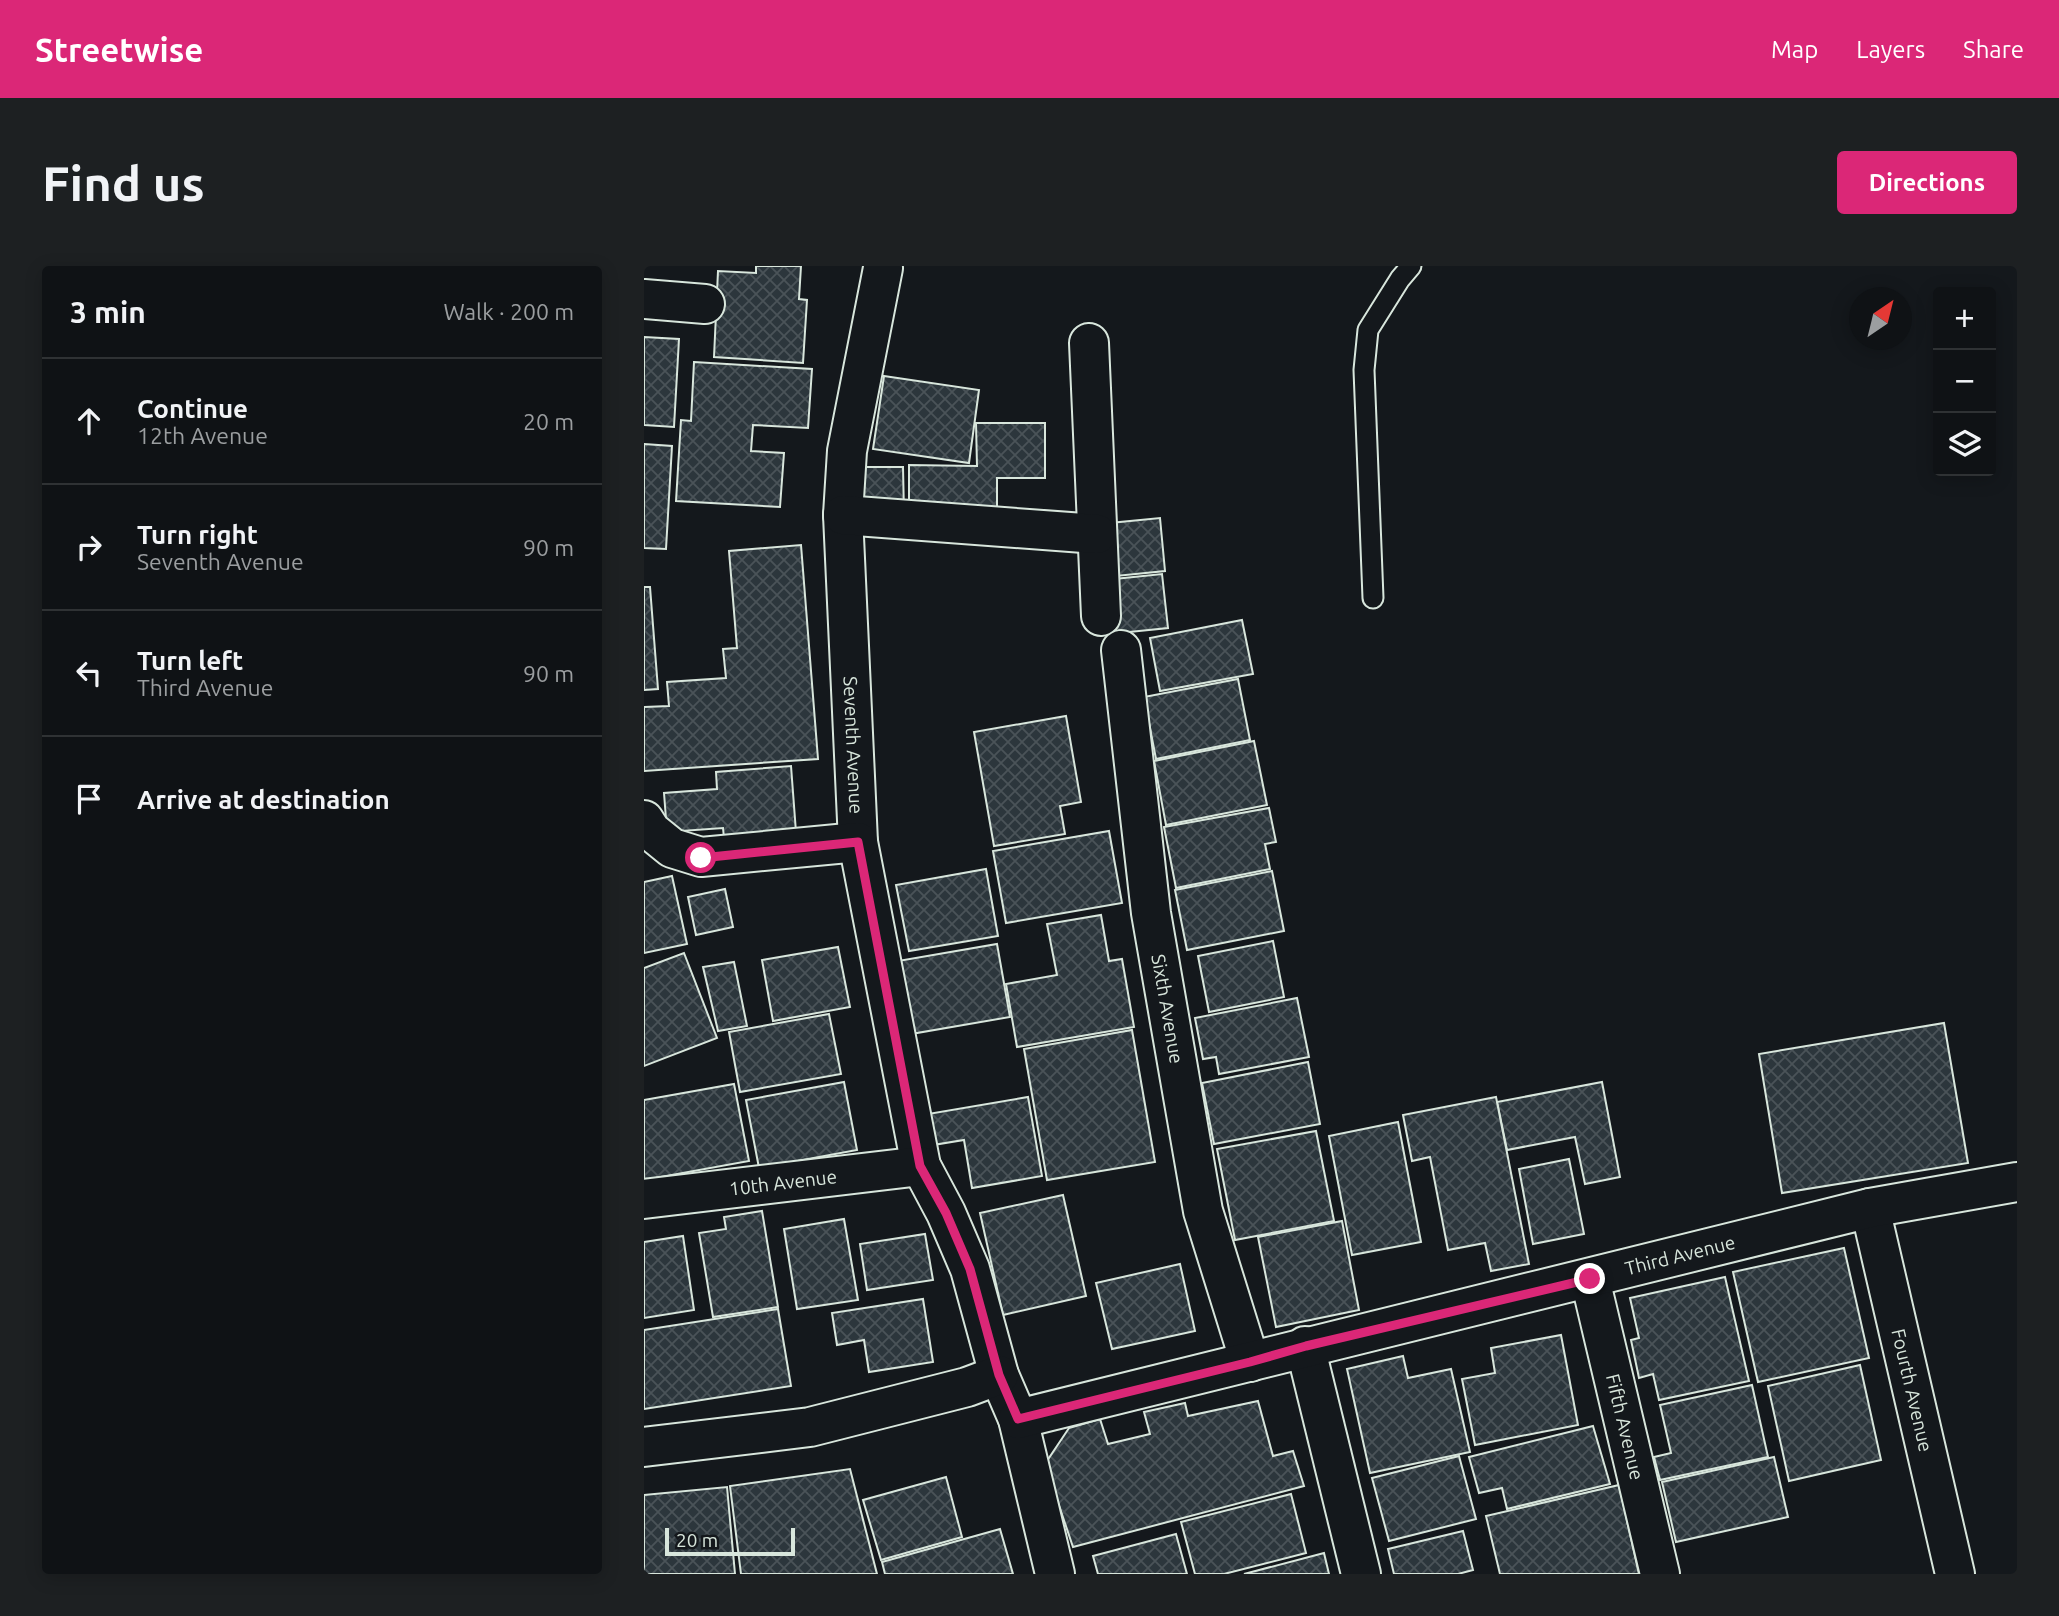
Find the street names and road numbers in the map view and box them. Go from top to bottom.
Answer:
street label: Seventh Avenue [839,676,868,814]
street label: Sixth Avenue [1147,952,1188,1065]
street label: 10th Avenue [728,1165,838,1200]
street label: Third Avenue [1623,1231,1737,1279]
street label: Fourth Avenue [1887,1326,1937,1454]
street label: Fifth Avenue [1602,1372,1648,1482]

